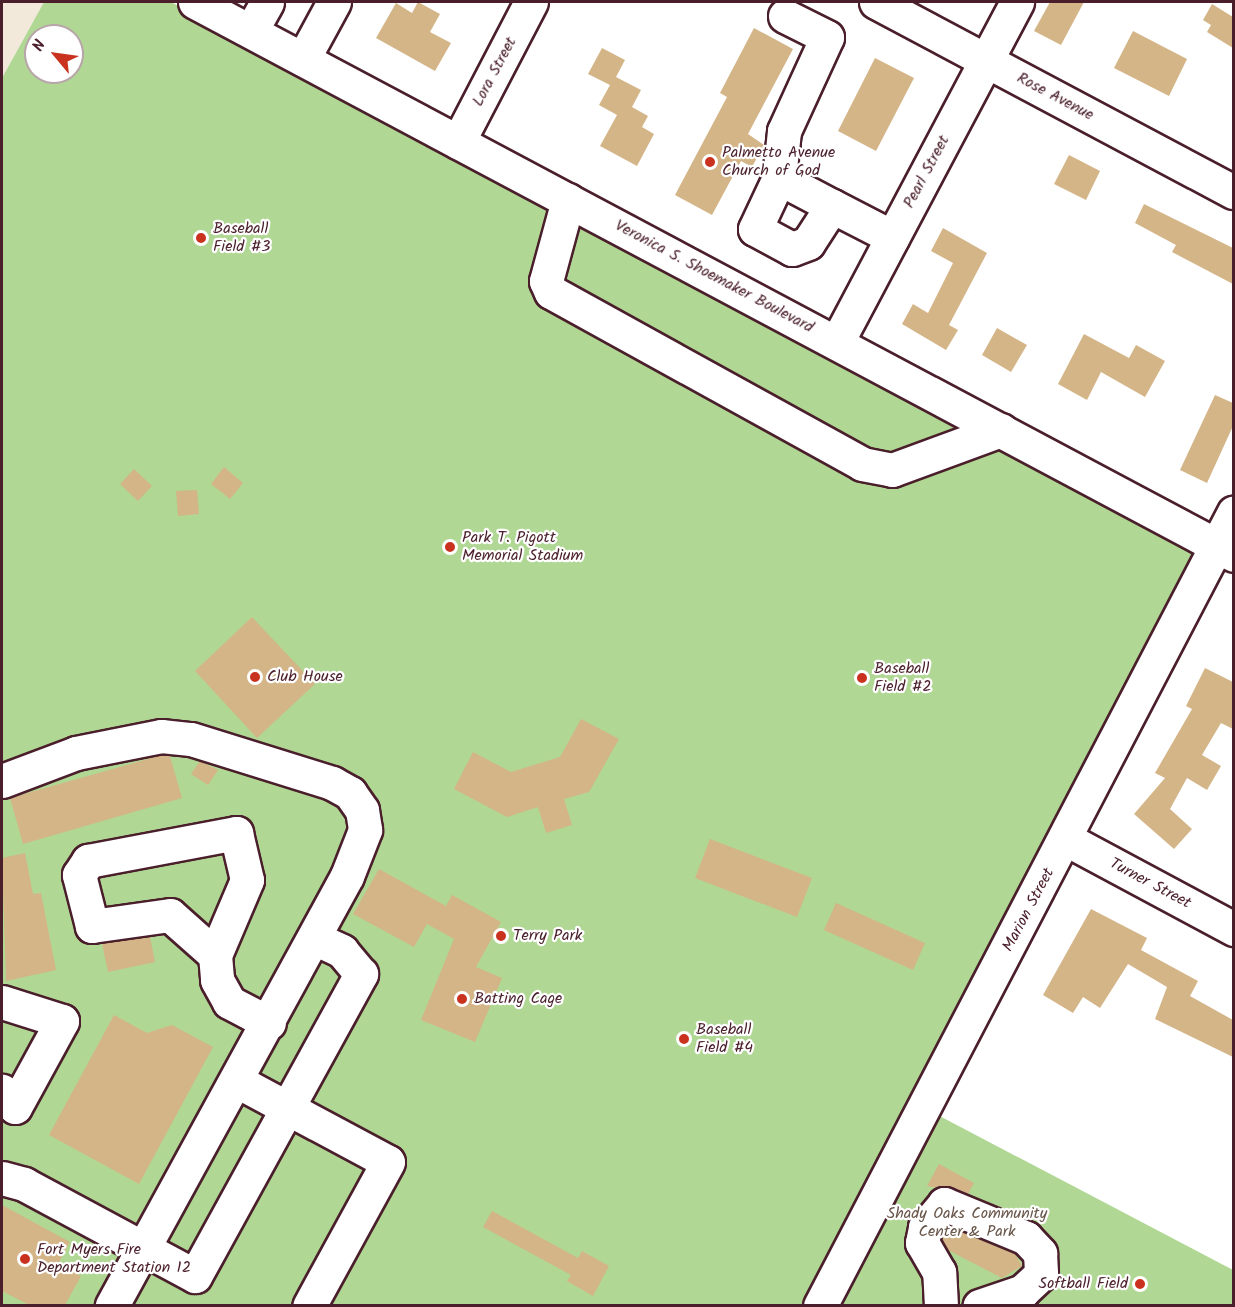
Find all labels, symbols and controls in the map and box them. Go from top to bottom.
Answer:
north arrow [24,24,84,84]
street label: Lora Street [469,34,521,110]
text: N [26,36,53,56]
street label: Rose Avenue [1013,69,1097,125]
street label: Pearl Street [900,132,954,212]
place label: Palmetto Avenue Church of God [722,143,835,181]
marker: Palmetto Avenue Church of God [703,155,717,169]
street label: Veronica S. Shoemaker Boulevard [611,216,817,338]
place label: Baseball Field #3 [213,219,270,257]
marker: Baseball Field #3 [194,231,208,245]
place label: Park T. Pigott Memorial Stadium [462,528,583,566]
marker: Park T. Pigott Memorial Stadium [443,540,457,554]
place label: Baseball Field #2 [874,659,931,697]
place label: Club House [267,667,343,687]
marker: Club House [248,670,262,684]
marker: Baseball Field #2 [855,671,869,685]
street label: Turner Street [1106,854,1194,914]
street label: Marion Street [999,865,1059,955]
place label: Terry Park [513,926,582,946]
marker: Terry Park [494,929,508,943]
place label: Batting Cage [474,989,562,1009]
marker: Batting Cage [455,992,469,1006]
place label: Baseball Field #4 [696,1020,753,1058]
marker: Baseball Field #4 [677,1032,691,1046]
park label: Shady Oaks Community Center & Park [887,1204,1047,1242]
place label: Fort Myers Fire Department Station 12 [37,1240,191,1278]
marker: Fort Myers Fire Department Station 12 [18,1252,32,1266]
place label: Softball Field [1039,1274,1128,1294]
marker: Softball Field [1133,1277,1147,1291]

